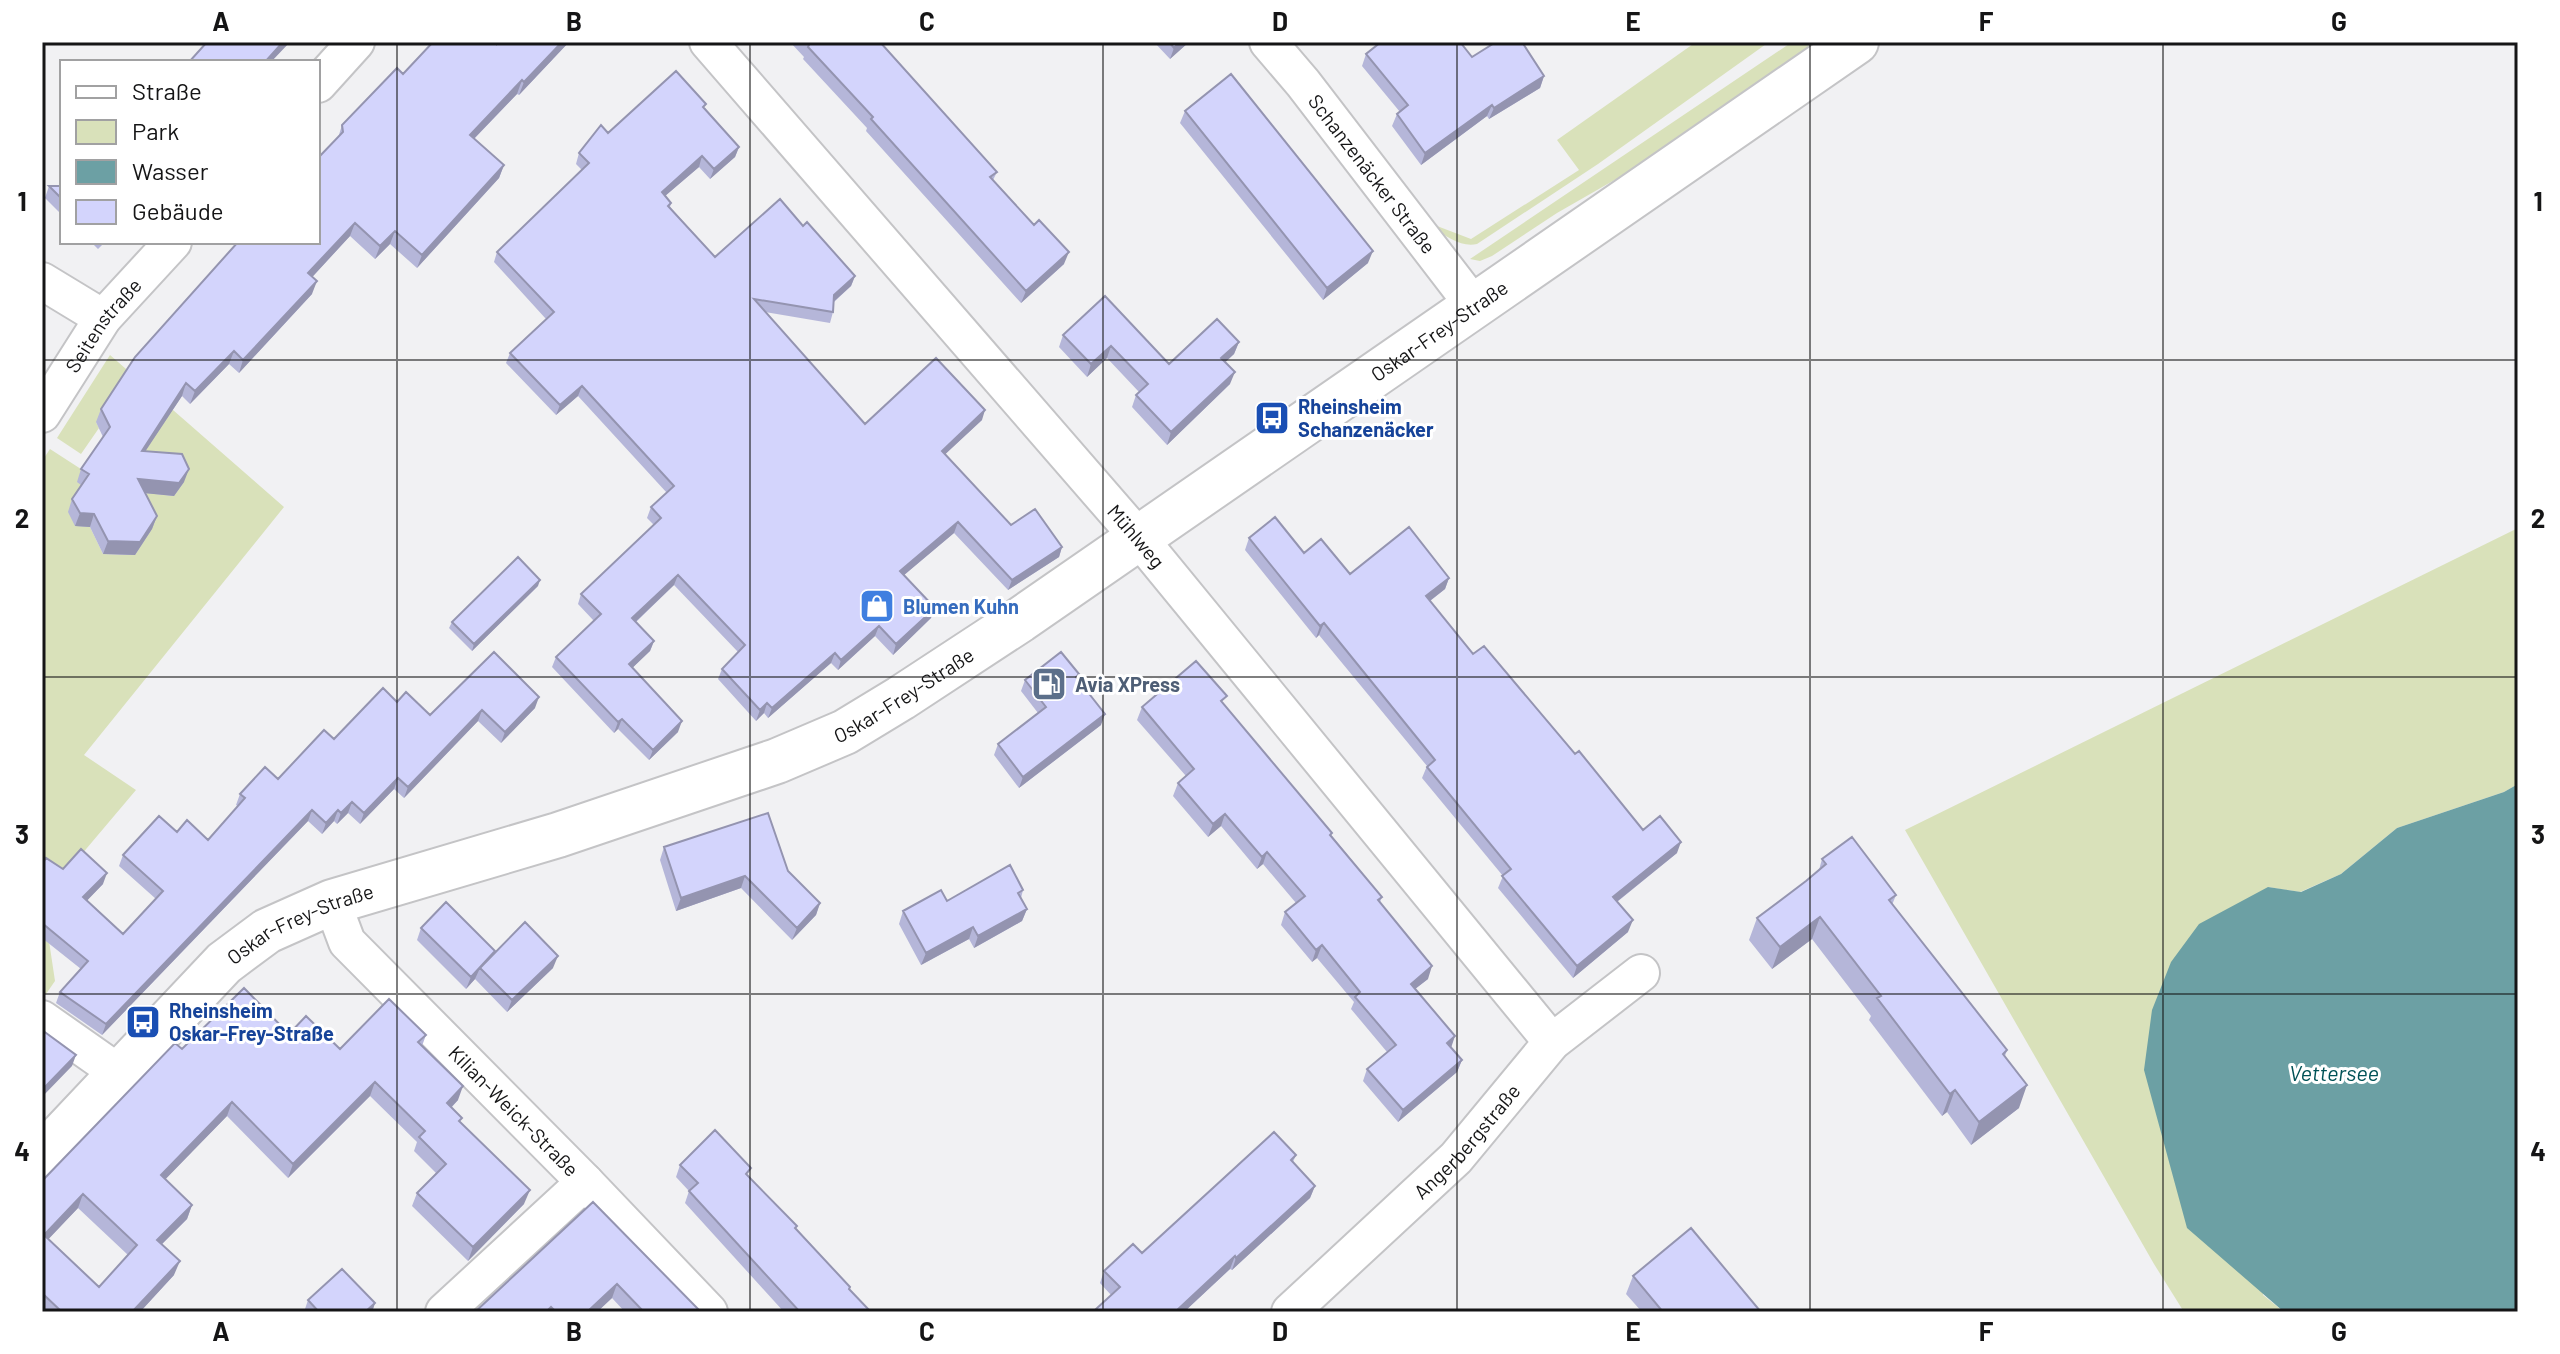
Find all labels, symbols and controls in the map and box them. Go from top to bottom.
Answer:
text: A [212,5,230,36]
text: B [566,5,582,36]
text: C [919,5,935,36]
text: D [1272,5,1288,36]
text: E [1625,5,1641,36]
text: F [1979,5,1994,36]
text: G [2331,5,2347,36]
legend [60,60,320,244]
text: Straße [132,76,202,105]
street label: Schanzenäcker Straße [1304,89,1441,258]
text: Park [132,116,179,145]
text: Wasser [132,156,209,185]
text: 1 [17,185,27,216]
text: 1 [2533,185,2543,216]
text: Gebäude [132,196,224,225]
street label: Seitenstraße [60,273,146,377]
street label: Oskar-Frey-Straße [1366,275,1512,386]
place label: Rheinsheim Schanzenäcker [1298,394,1434,441]
bus stop icon: Rheinsheim Schanzenäcker [1253,399,1291,437]
street label: Mühlweg [1103,499,1170,573]
text: 2 [15,502,29,533]
text: 2 [2531,502,2545,533]
shop icon: Blumen Kuhn [858,587,896,625]
place label: Blumen Kuhn [903,594,1019,618]
street label: Oskar-Frey-Straße [830,642,978,747]
fuel station icon: Avia XPress [1030,665,1068,703]
place label: Avia XPress [1075,672,1180,696]
text: 3 [15,818,29,849]
text: 3 [2531,818,2545,849]
street label: Oskar-Frey-Straße [222,878,376,969]
place label: Rheinsheim Oskar-Frey-Straße [169,998,334,1045]
bus stop icon: Rheinsheim Oskar-Frey-Straße [124,1003,162,1041]
street label: Kilian-Weick-Straße [444,1040,584,1181]
water label: Vettersee [2289,1059,2379,1085]
street label: Angerbergstraße [1408,1079,1525,1203]
text: 4 [14,1135,30,1166]
text: 4 [2530,1135,2546,1166]
text: A [212,1315,230,1346]
text: B [566,1315,582,1346]
text: C [919,1315,935,1346]
text: D [1272,1315,1288,1346]
text: E [1625,1315,1641,1346]
text: F [1979,1315,1994,1346]
text: G [2331,1315,2347,1346]

